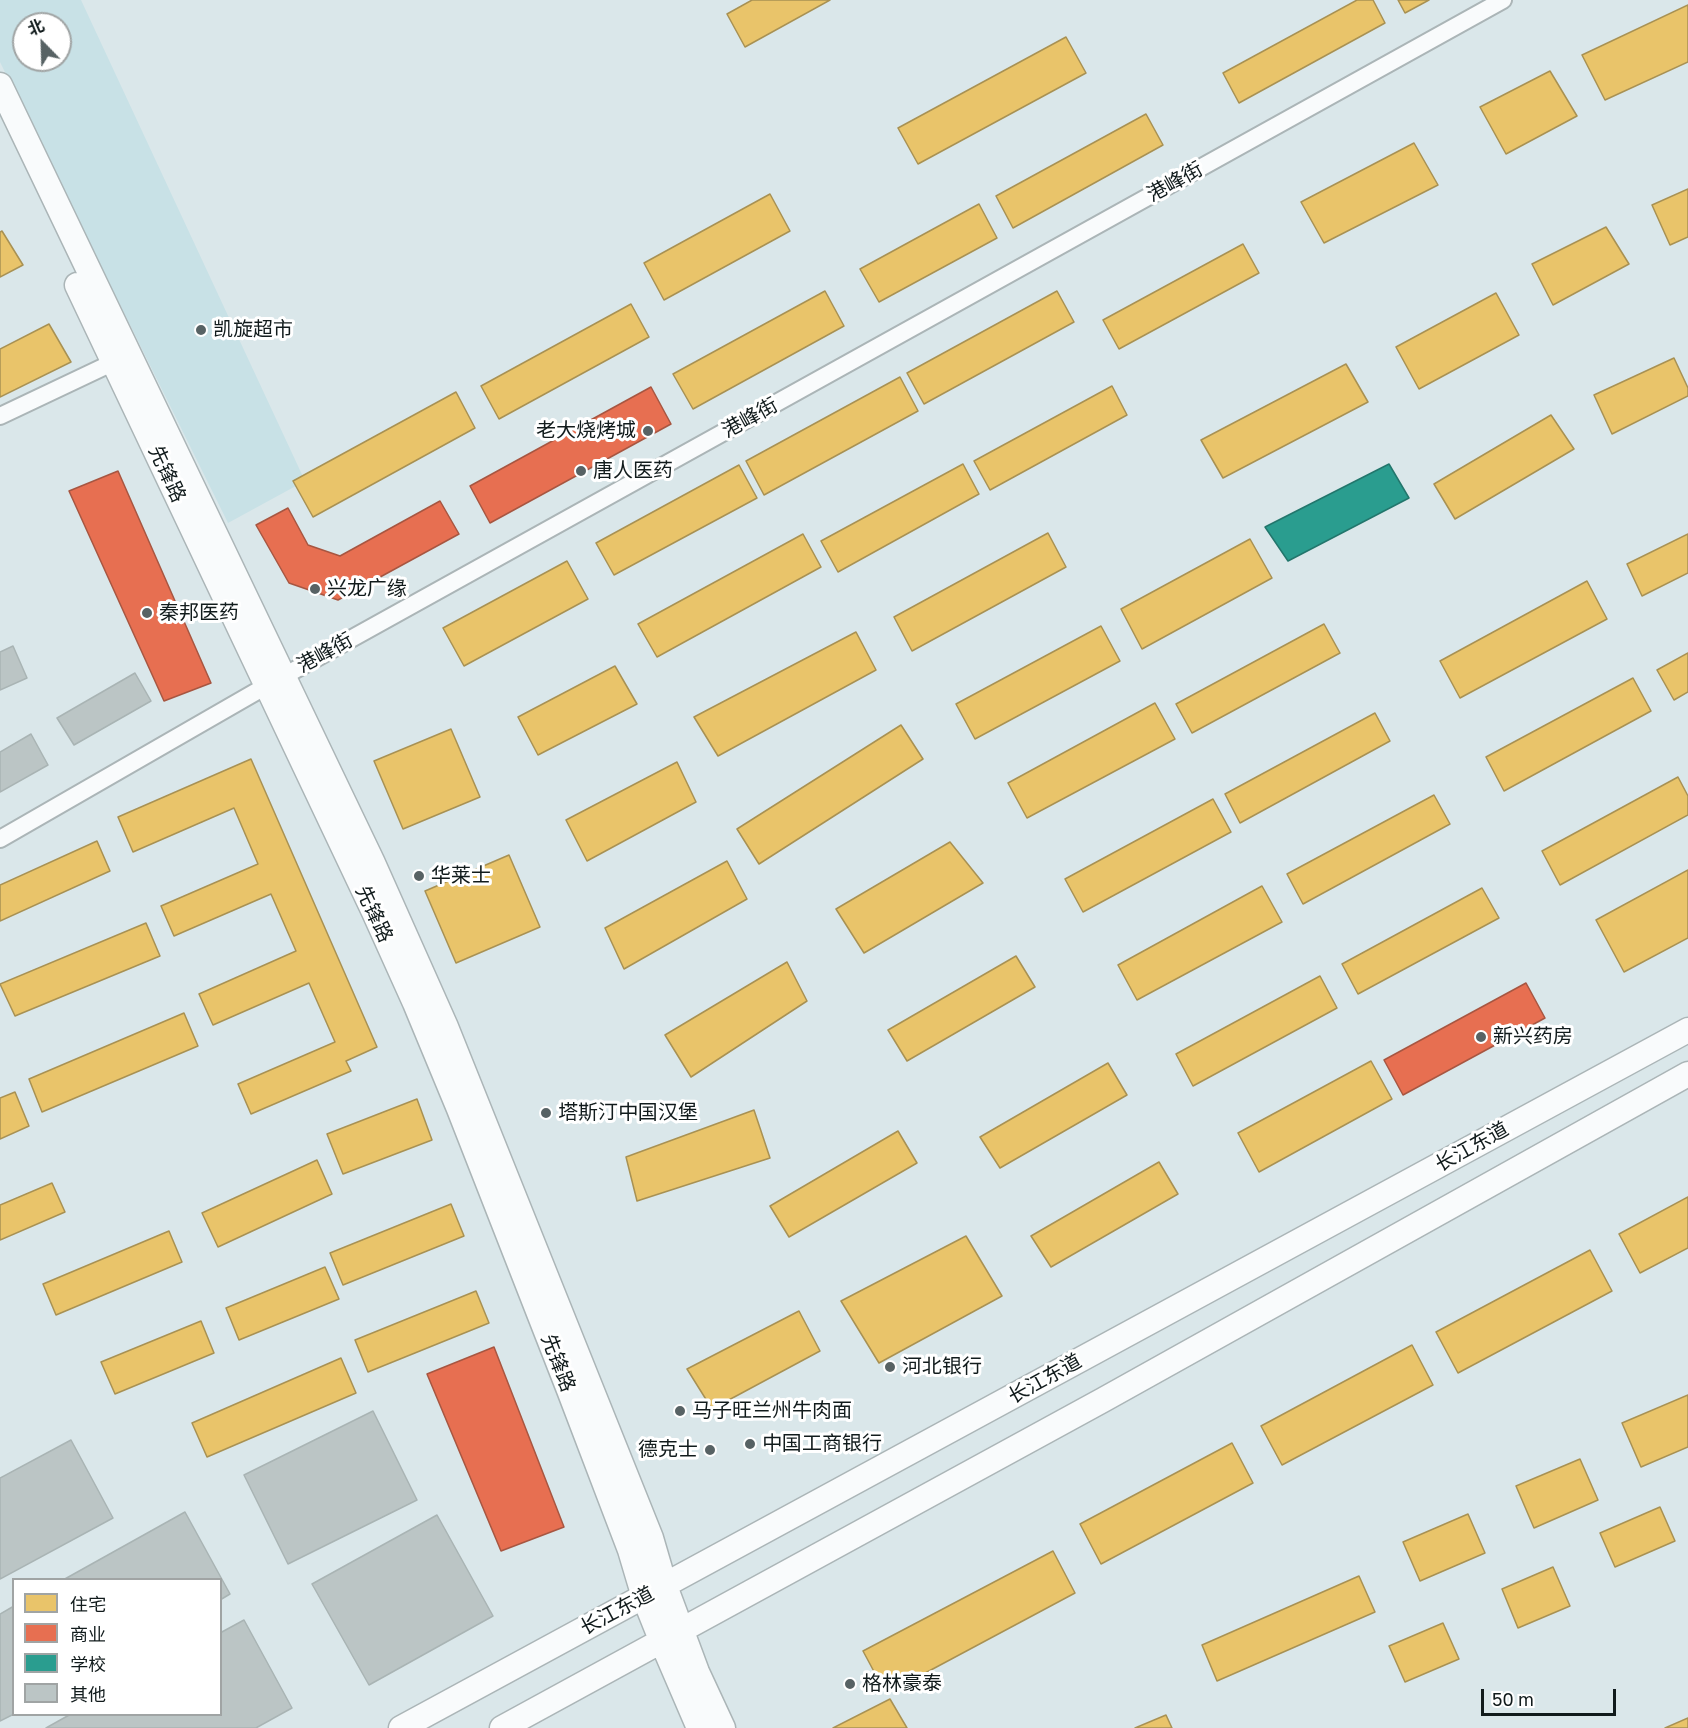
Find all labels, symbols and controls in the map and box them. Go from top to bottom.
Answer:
north arrow [12,12,72,72]
text: 北 [24,15,47,40]
street label: 港峰街 [1143,157,1207,207]
place label: 凯旋超市 [213,318,293,342]
marker: 凯旋超市 [194,323,208,337]
street label: 港峰街 [718,393,782,443]
place label: 老大烧烤城 [536,419,636,443]
marker: 老大烧烤城 [641,424,655,438]
street label: 先锋路 [143,442,191,506]
place label: 唐人医药 [593,459,673,483]
marker: 唐人医药 [574,464,588,478]
place label: 兴龙广缘 [327,577,407,601]
marker: 兴龙广缘 [308,582,322,596]
place label: 秦邦医药 [159,601,239,625]
marker: 秦邦医药 [140,606,154,620]
street label: 港峰街 [293,628,357,678]
place label: 华莱士 [431,864,491,888]
marker: 华莱士 [412,869,426,883]
street label: 先锋路 [350,882,398,946]
place label: 新兴药房 [1493,1025,1573,1049]
marker: 新兴药房 [1474,1030,1488,1044]
place label: 塔斯汀中国汉堡 [558,1101,698,1125]
marker: 塔斯汀中国汉堡 [539,1106,553,1120]
street label: 长江东道 [1431,1117,1513,1177]
street label: 先锋路 [536,1331,580,1395]
street label: 长江东道 [1004,1349,1086,1409]
place label: 河北银行 [902,1355,982,1379]
marker: 河北银行 [883,1360,897,1374]
place label: 马子旺兰州牛肉面 [692,1399,852,1423]
marker: 马子旺兰州牛肉面 [673,1404,687,1418]
place label: 中国工商银行 [762,1432,882,1456]
marker: 中国工商银行 [743,1437,757,1451]
place label: 德克士 [638,1438,698,1462]
marker: 德克士 [703,1443,717,1457]
legend [12,1578,222,1716]
street label: 长江东道 [576,1582,658,1640]
text: 住宅 [70,1593,106,1615]
text: 商业 [70,1623,106,1645]
text: 学校 [70,1653,106,1675]
place label: 格林豪泰 [862,1672,942,1696]
marker: 格林豪泰 [843,1677,857,1691]
scale bar [1484,1677,1619,1715]
text: 其他 [70,1683,106,1705]
text: 50 m [1492,1688,1534,1710]

